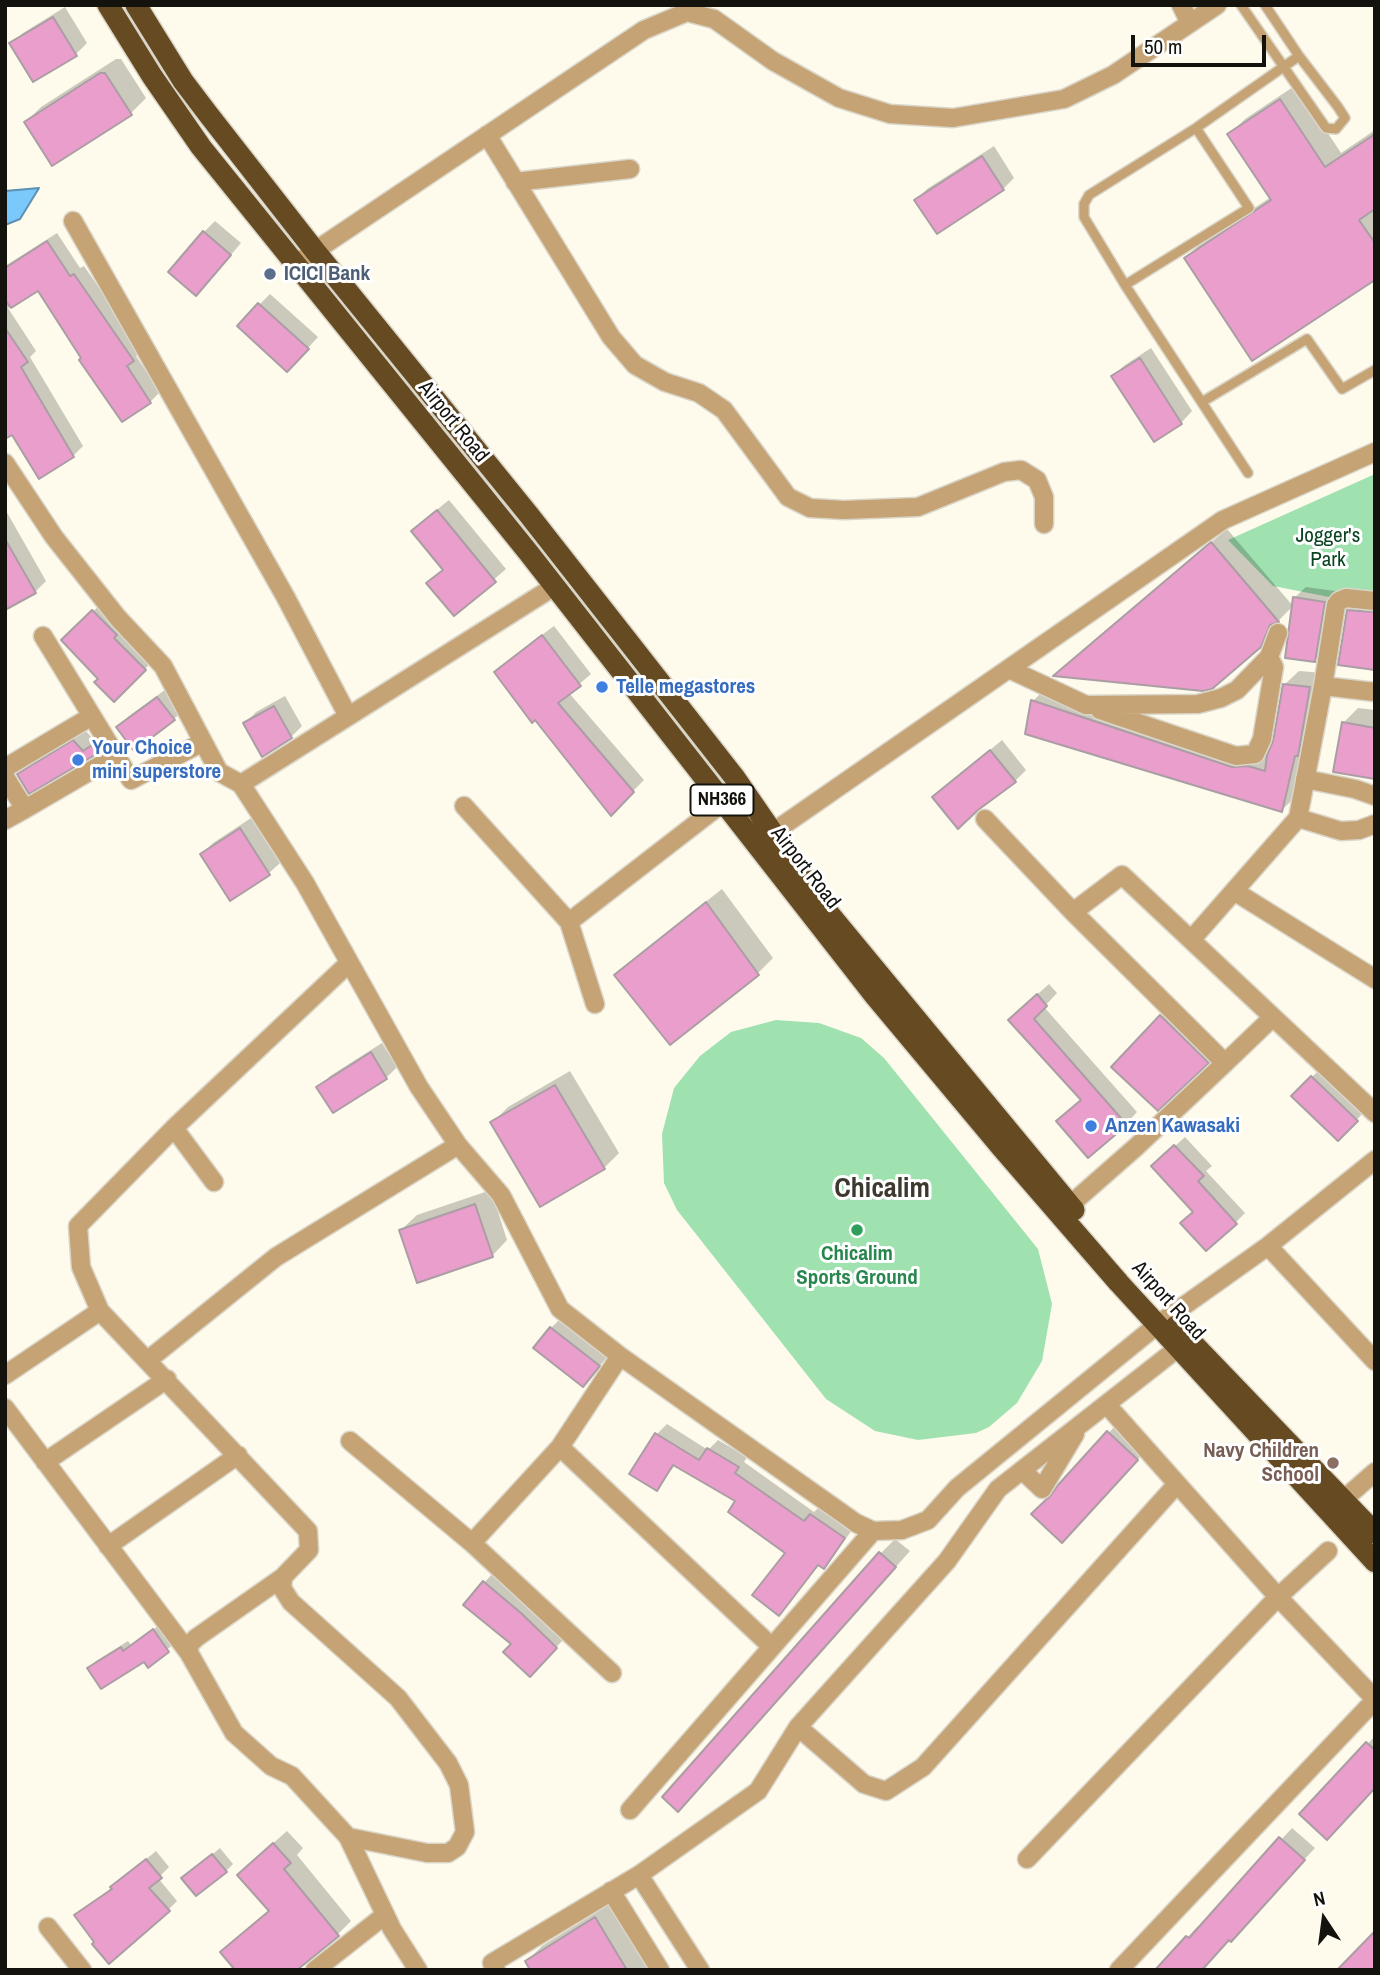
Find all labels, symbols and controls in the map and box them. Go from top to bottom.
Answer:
scale bar [1135,21,1270,65]
text: 50 m [1144,32,1182,61]
place label: ICICI Bank [284,261,370,287]
marker: ICICI Bank [262,266,278,282]
street label: Airport Road [412,376,494,468]
park label: Jogger's Park [1296,523,1360,573]
place label: Telle megastores [616,674,755,700]
marker: Telle megastores [594,679,610,695]
place label: Your Choice mini superstore [92,735,221,785]
marker: Your Choice mini superstore [70,752,86,768]
road number: NH366 [690,785,754,816]
street label: Airport Road [765,822,845,914]
place label: Anzen Kawasaki [1105,1113,1240,1139]
marker: Anzen Kawasaki [1083,1118,1099,1134]
district label: Chicalim [834,1172,930,1206]
marker: Chicalim Sports Ground [849,1222,865,1238]
place label: Chicalim Sports Ground [796,1241,918,1291]
street label: Airport Road [1126,1256,1210,1346]
place label: Navy Children School [1203,1438,1319,1488]
marker: Navy Children School [1325,1455,1341,1471]
north arrow [1289,1884,1359,1954]
text: N [1311,1885,1328,1912]

